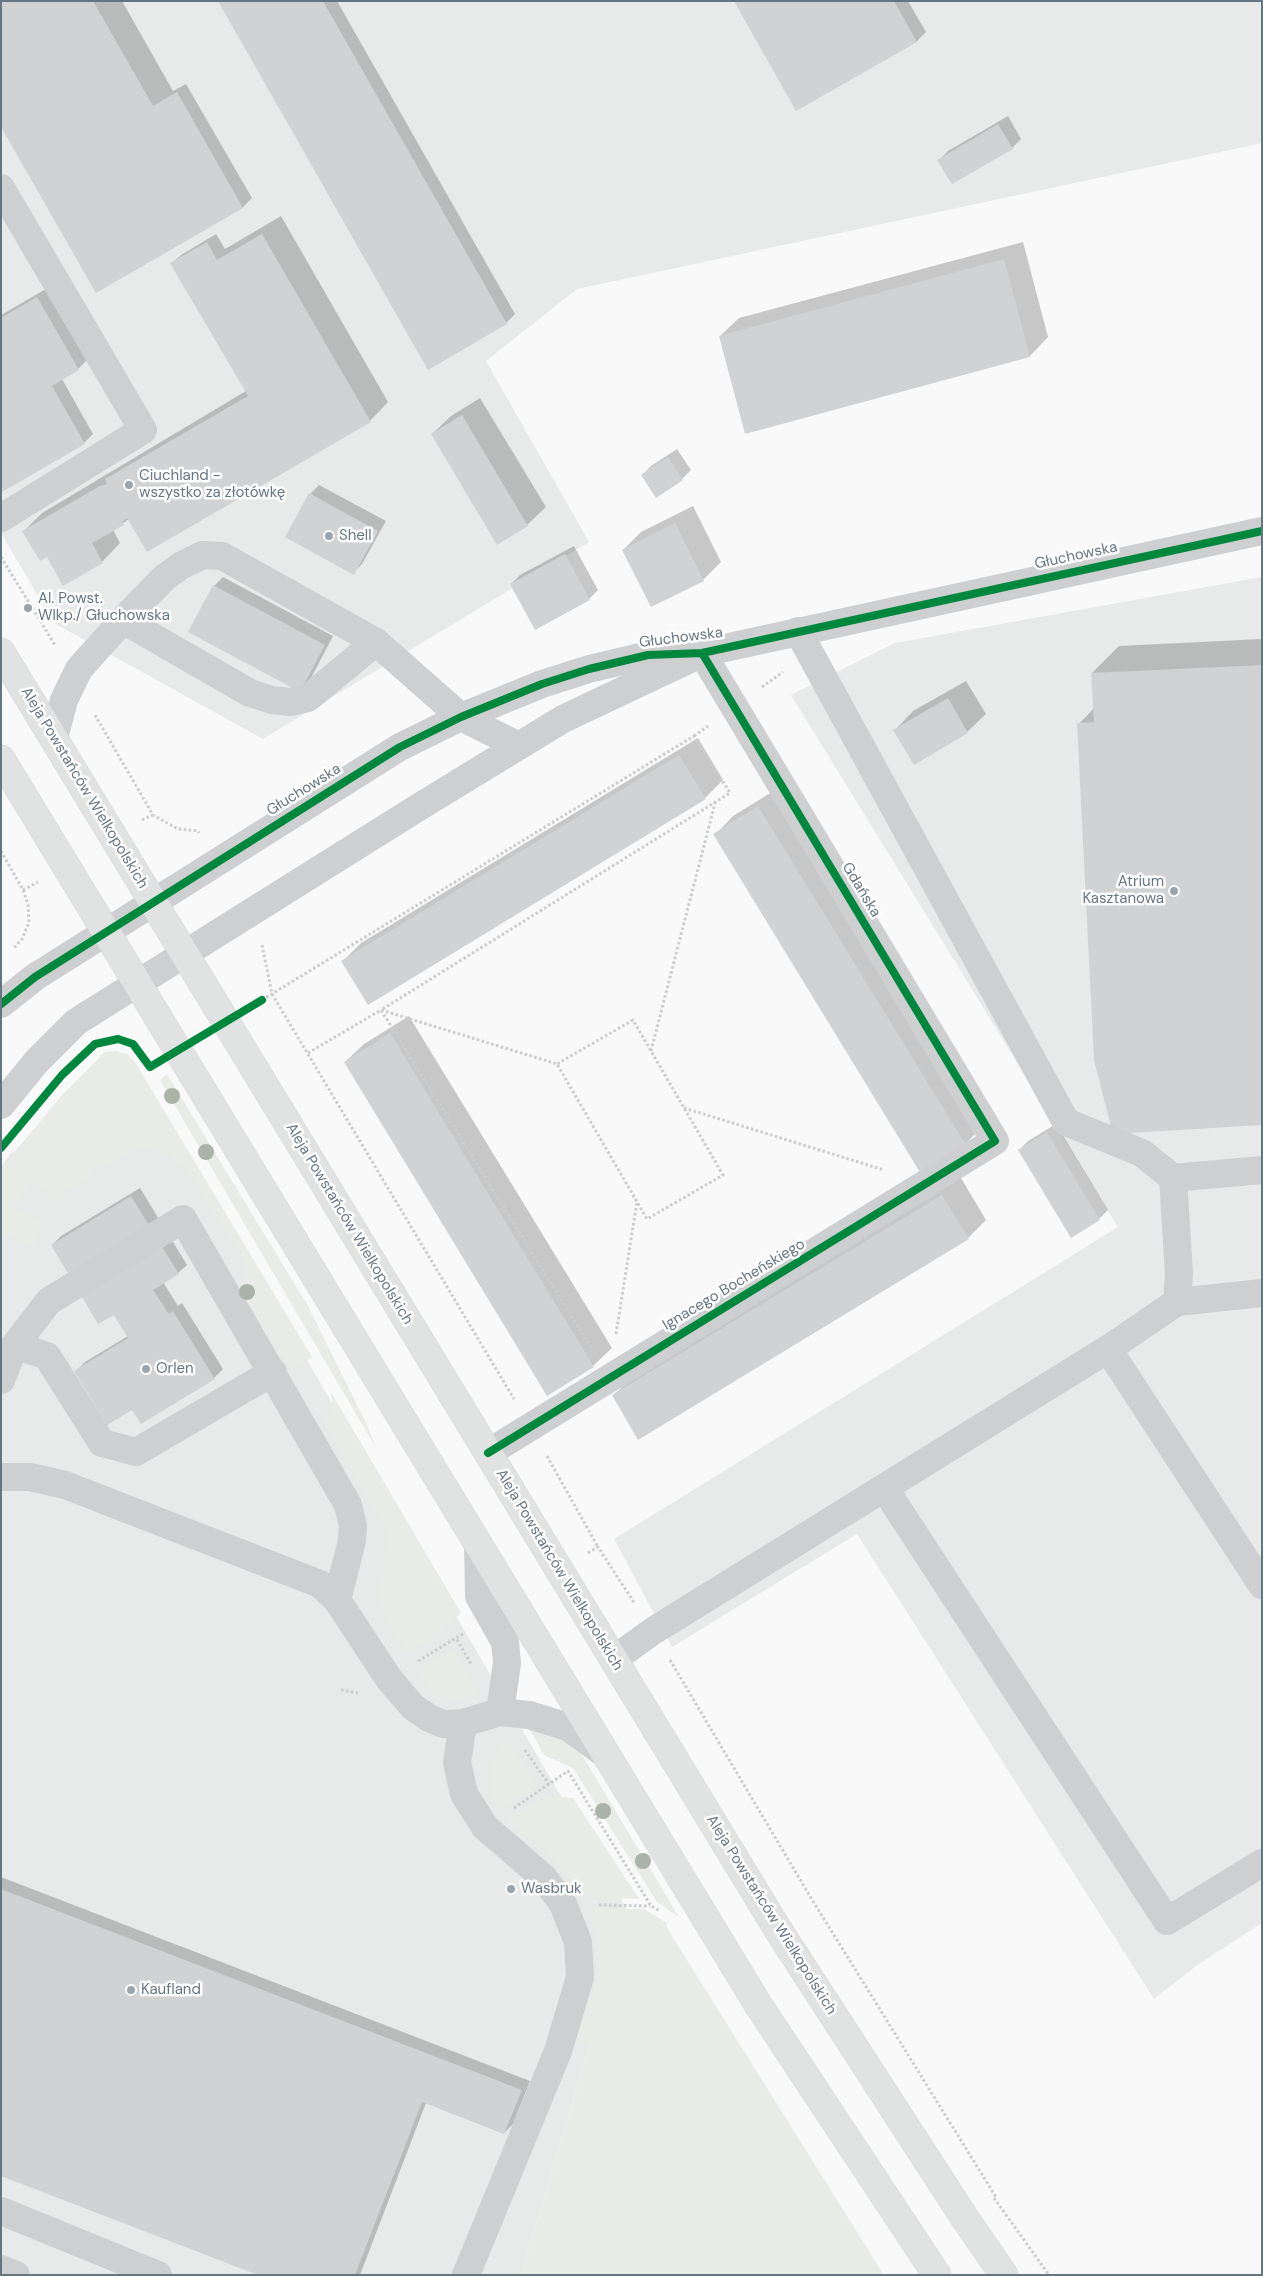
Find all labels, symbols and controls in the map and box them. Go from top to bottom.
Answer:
place label: Ciuchland - wszystko za złotówkę [139,467,285,502]
marker: Ciuchland - wszystko za złotówkę [123,479,135,491]
place label: Shell [339,527,372,545]
marker: Shell [323,530,335,542]
street label: Głuchowska [1033,538,1119,574]
place label: Al. Powst. Wlkp./ Głuchowska [38,590,170,625]
marker: Al. Powst. Wlkp./ Głuchowska [22,602,34,614]
street label: Głuchowska [638,624,724,652]
street label: Aleja Powstańców Wielkopolskich [17,684,151,892]
street label: Głuchowska [264,760,344,820]
street label: Gdańska [838,859,884,921]
place label: Atrium Kasztanowa [1082,873,1164,908]
marker: Atrium Kasztanowa [1168,885,1180,897]
street label: Aleja Powstańców Wielkopolskich [282,1120,416,1328]
street label: Ignacego Bocheńskiego [659,1235,809,1335]
place label: Orlen [156,1360,194,1378]
marker: Orlen [140,1363,152,1375]
street label: Aleja Powstańców Wielkopolskich [492,1466,626,1674]
street label: Aleja Powstańców Wielkopolskich [702,1812,840,2018]
place label: Wasbruk [521,1880,582,1898]
marker: Wasbruk [505,1883,517,1895]
place label: Kaufland [141,1981,201,1999]
marker: Kaufland [125,1984,137,1996]

